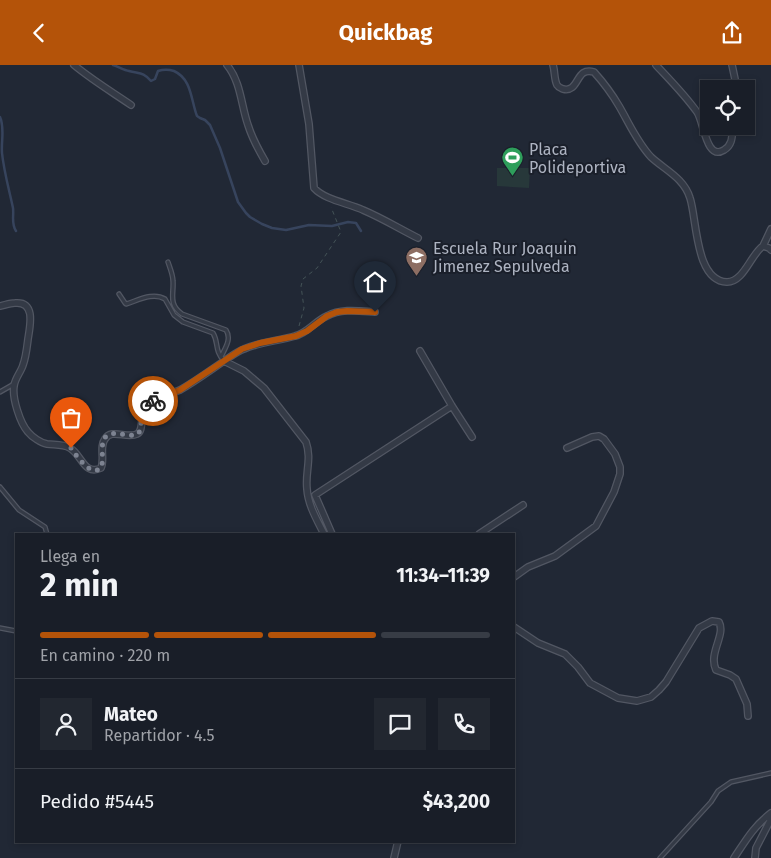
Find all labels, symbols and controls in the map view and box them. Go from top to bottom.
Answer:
icon: back [25,19,53,47]
text: Quickbag [339,19,432,46]
icon: share [718,19,746,47]
map controls [700,80,755,135]
button: locate [700,80,755,135]
place label: Placa Polideportiva [529,140,626,177]
sports icon: Placa Polideportiva [501,146,525,177]
place label: Escuela Rur Joaquin Jimenez Sepulveda [433,239,577,276]
school or university icon: Escuela Rur Joaquin Jimenez Sepulveda [405,245,429,276]
pin [354,261,396,312]
icon: home [361,268,389,296]
courier [128,376,178,426]
icon: bike [139,387,167,415]
pin [50,397,92,448]
icon: bag [57,404,85,432]
text: Llega en [40,547,100,566]
text: 11:34–11:39 [396,564,490,587]
text: 2 min [40,566,119,604]
text: En camino · 220 m [40,646,170,665]
button: person [40,698,92,750]
button: chat [374,698,426,750]
button: phone [438,698,490,750]
text: Mateo [104,703,158,726]
text: Repartidor · 4.5 [104,726,215,745]
text: Pedido #5445 [40,790,154,813]
text: $43,200 [423,790,490,813]

